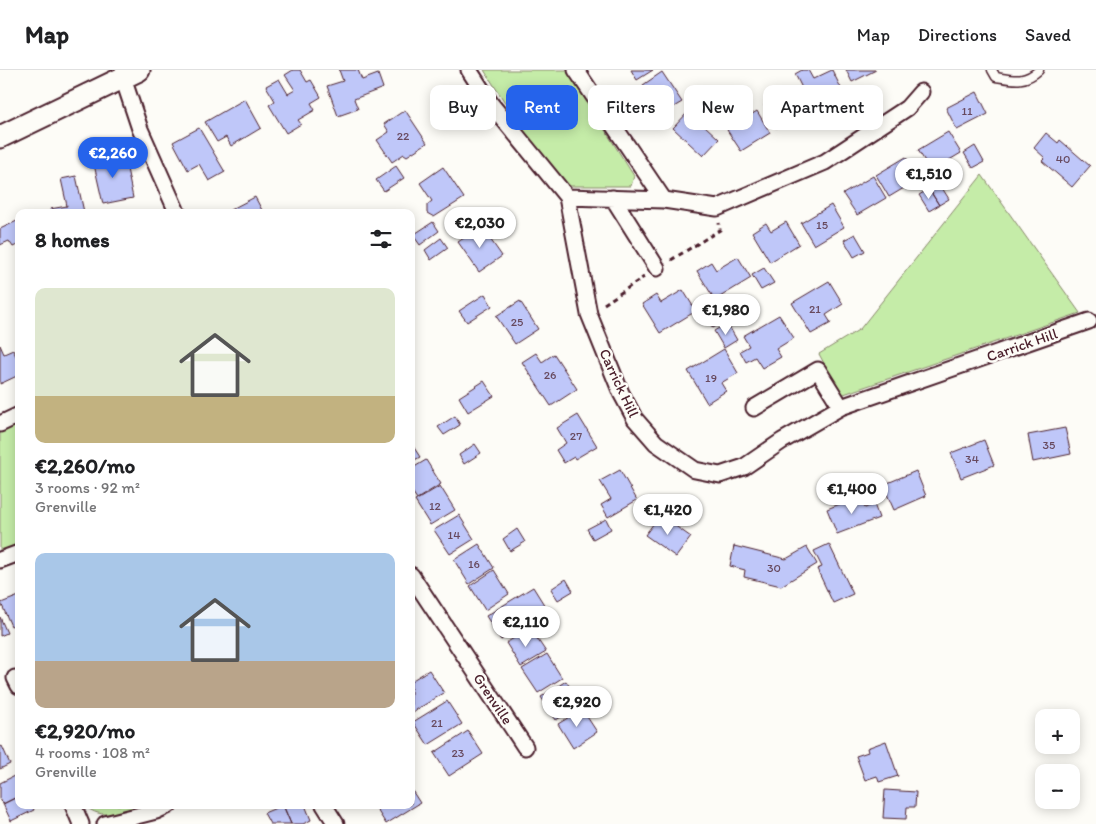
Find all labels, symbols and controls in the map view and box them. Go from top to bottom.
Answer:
text: Map [25,20,69,49]
text: Map [857,24,890,46]
text: Directions [918,24,997,46]
text: Saved [1025,24,1071,46]
chip: Buy [430,85,496,130]
chip: Rent [506,85,578,130]
chip: Filters [588,85,674,130]
chip: New [684,85,753,130]
chip: Apartment [763,85,883,130]
house number: 11 [961,104,973,118]
house number: 22 [397,129,410,143]
pin: €2,260 [72,136,154,179]
text: €2,260 [89,143,137,162]
house number: 40 [1056,152,1070,166]
pin: €1,510 [888,158,970,200]
text: €1,510 [906,164,952,183]
pin: €2,030 [439,206,521,249]
text: €2,030 [455,213,505,232]
house number: 15 [816,218,828,232]
icon: filters [367,225,395,253]
text: 8 homes [35,227,110,252]
pin: €1,980 [685,294,767,336]
text: €1,980 [702,300,750,319]
house number: 21 [809,302,821,316]
house number: 25 [511,315,523,329]
icon: home [170,320,260,410]
street label: Carrick Hill [984,324,1061,366]
street label: Carrick Hill [595,346,643,421]
house number: 26 [544,368,556,382]
house number: 19 [705,371,717,385]
house number: 27 [570,429,582,443]
house number: 35 [1043,438,1055,452]
house number: 34 [965,452,979,466]
text: €2,260/mo [35,453,135,478]
pin: €1,400 [811,472,893,515]
text: 3 rooms · 92 m² [35,478,140,497]
text: €1,400 [827,479,877,498]
pin: €1,420 [627,494,709,536]
text: Grenville [35,497,97,516]
house number: 12 [429,499,442,513]
text: €1,420 [644,500,692,519]
house number: 14 [448,528,460,542]
house number: 16 [468,557,480,571]
house number: 30 [767,561,781,575]
icon: home [170,585,260,675]
pin: €2,110 [485,606,567,648]
text: €2,110 [503,612,549,631]
street label: Grenville [469,670,517,728]
pin: €2,920 [536,686,618,728]
text: €2,920 [553,692,601,711]
map controls [1035,709,1080,809]
button: + [1035,709,1080,754]
house number: 21 [431,716,443,730]
text: €2,920/mo [35,718,135,743]
text: 4 rooms · 108 m² [35,743,150,762]
house number: 23 [452,746,465,760]
text: Grenville [35,762,97,781]
button: − [1035,764,1080,809]

